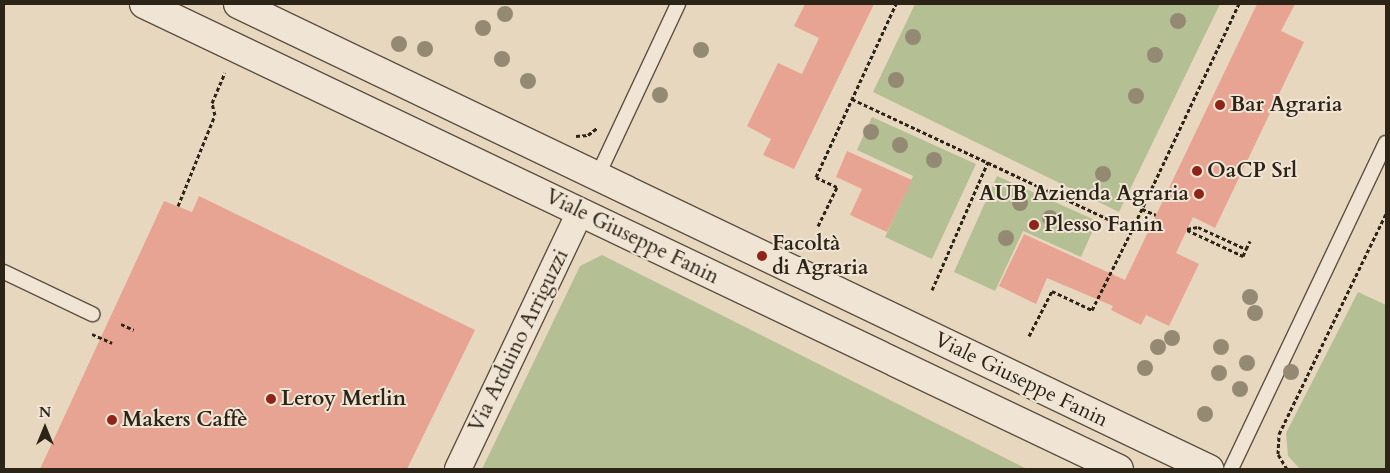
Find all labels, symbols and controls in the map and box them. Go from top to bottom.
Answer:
place label: Bar Agraria [1230,92,1342,118]
marker: Bar Agraria [1214,99,1226,111]
place label: OaCP Srl [1207,158,1297,184]
marker: OaCP Srl [1191,165,1203,177]
place label: AUB Azienda Agraria [979,181,1189,207]
street label: Viale Giuseppe Fanin [541,184,723,290]
marker: AUB Azienda Agraria [1193,188,1205,200]
place label: Plesso Fanin [1044,212,1163,238]
marker: Plesso Fanin [1028,219,1040,231]
place label: Facoltà di Agraria [772,231,868,281]
street label: Via Arduino Arriguzzi [464,245,574,437]
marker: Facoltà di Agraria [756,250,768,262]
street label: Viale Giuseppe Fanin [930,327,1112,433]
place label: Leroy Merlin [281,386,406,412]
marker: Leroy Merlin [265,393,277,405]
north arrow [20,403,70,453]
text: N [39,403,51,422]
place label: Makers Caffè [122,407,248,433]
marker: Makers Caffè [106,414,118,426]

